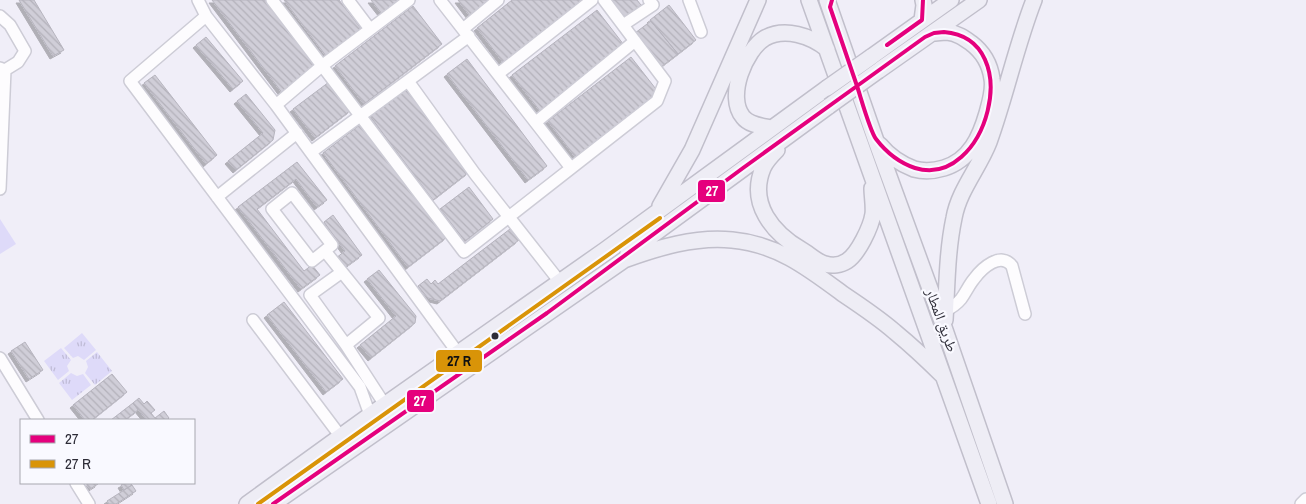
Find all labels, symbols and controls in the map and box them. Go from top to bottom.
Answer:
line badge: 27 [697,179,726,203]
text: 27 [706,182,719,200]
street label: طريق المطار [920,284,963,355]
unlabelled marker [490,331,500,341]
line badge: 27 R [435,349,483,373]
text: 27 R [447,352,472,370]
line badge: 27 [406,389,435,413]
text: 27 [414,392,427,410]
legend [20,419,195,484]
text: 27 [65,428,79,449]
text: 27 R [65,453,91,474]

